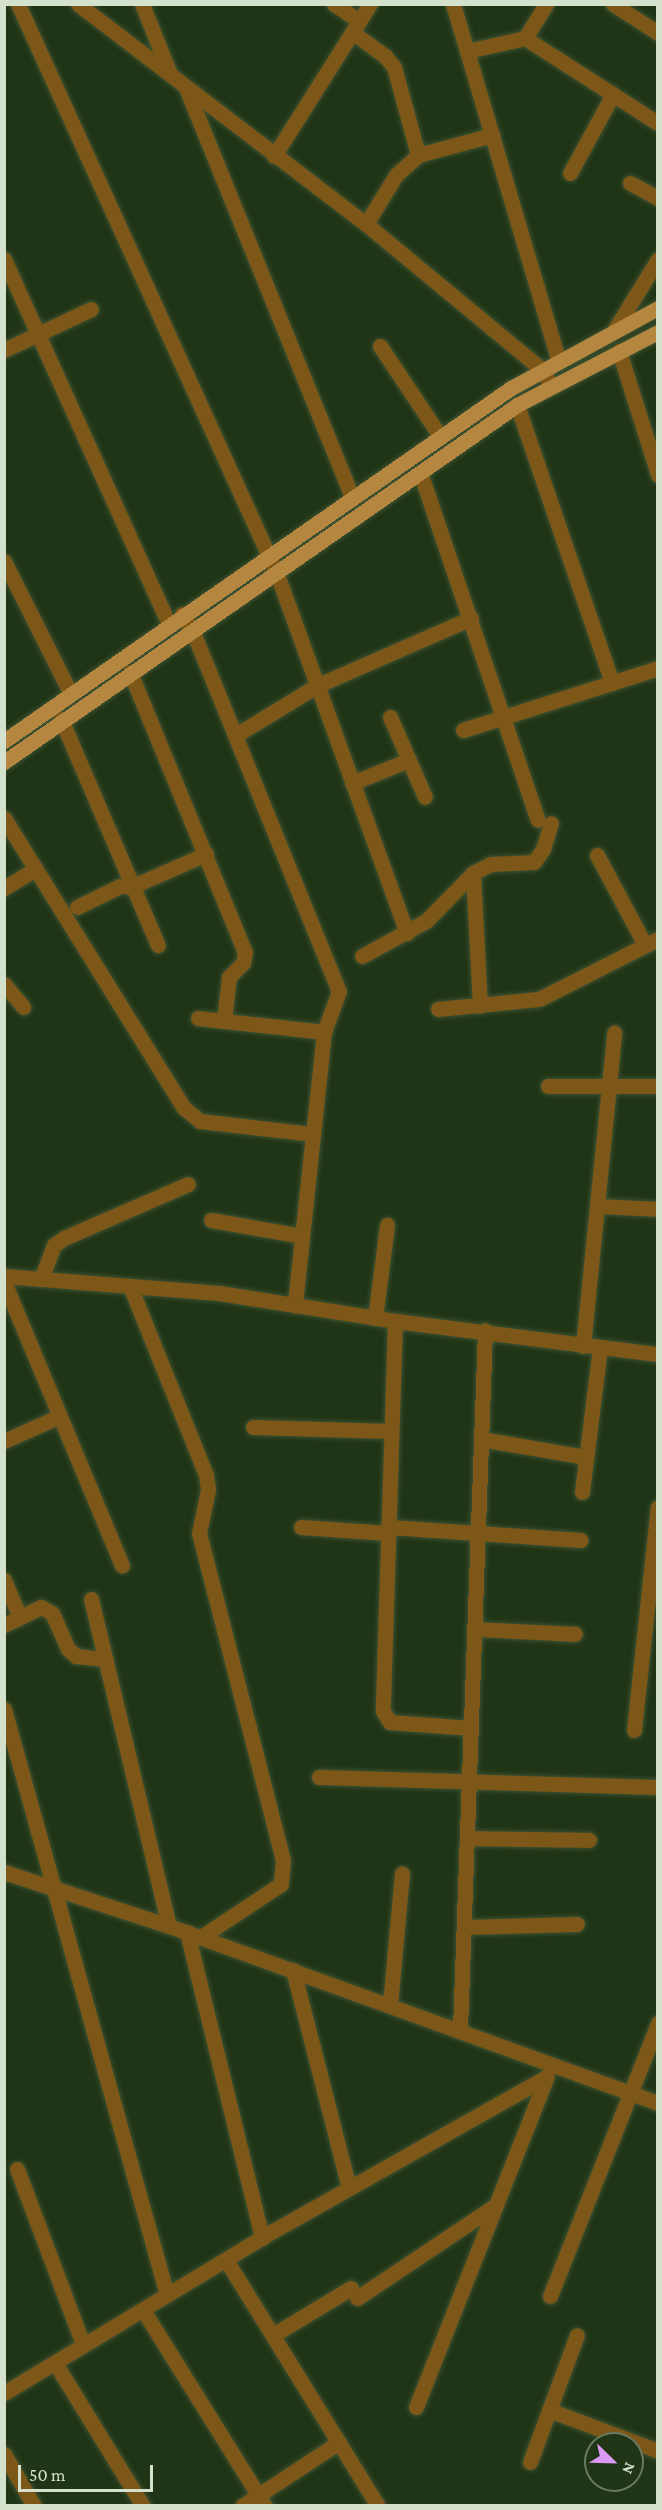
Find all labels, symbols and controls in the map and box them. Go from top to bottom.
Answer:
north arrow [584,2432,644,2492]
scale bar [21,2453,156,2491]
text: N [619,2460,639,2477]
text: 50 m [29,2465,66,2485]

